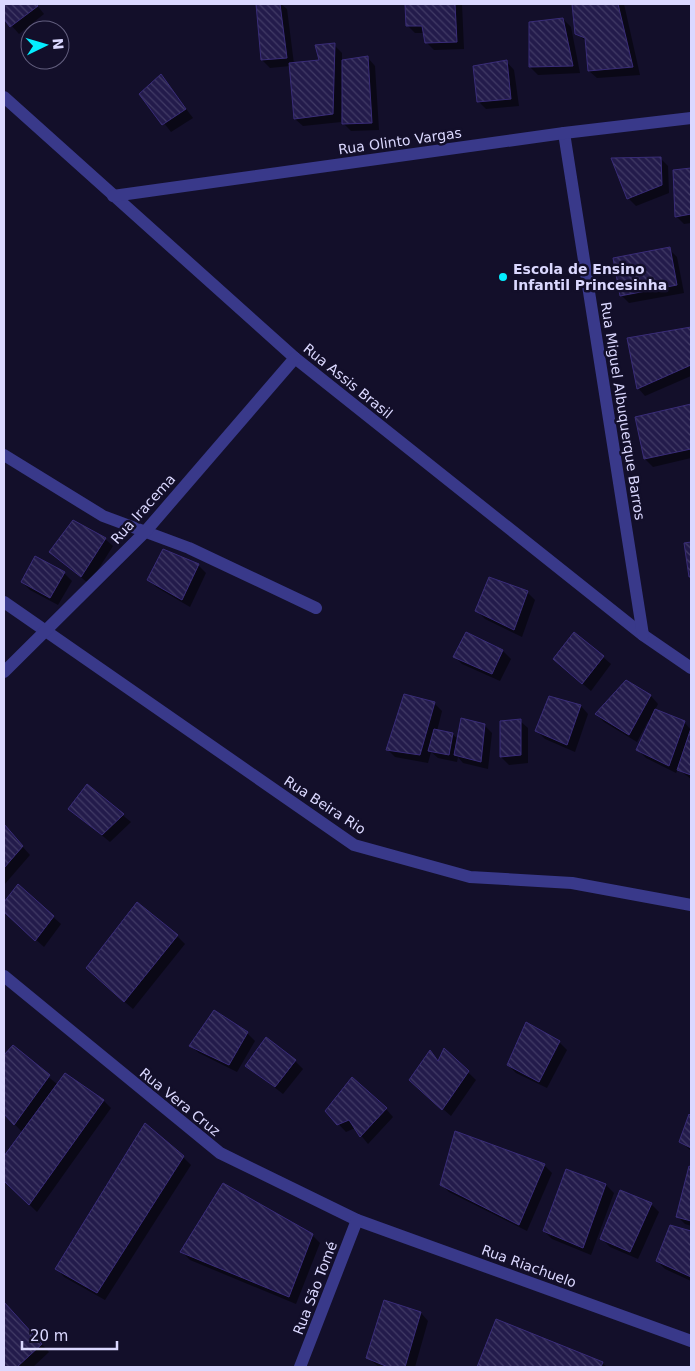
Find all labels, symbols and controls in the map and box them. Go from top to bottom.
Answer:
north arrow [20,20,70,70]
text: N [49,37,66,50]
street label: Rua Olinto Vargas [337,124,463,158]
place label: Escola de Ensino Infantil Princesinha [513,261,667,293]
marker: Escola de Ensino Infantil Princesinha [497,271,509,283]
street label: Rua Miguel Albuquerque Barros [598,301,648,521]
street label: Rua Assis Brasil [300,340,396,422]
street label: Rua Iracema [108,471,178,547]
street label: Rua Beira Rio [281,773,369,837]
street label: Rua Vera Cruz [137,1065,223,1139]
street label: Rua São Tomé [290,1239,340,1337]
street label: Rua Riachuelo [479,1241,579,1291]
scale bar [22,1318,118,1350]
text: 20 m [30,1327,68,1345]

